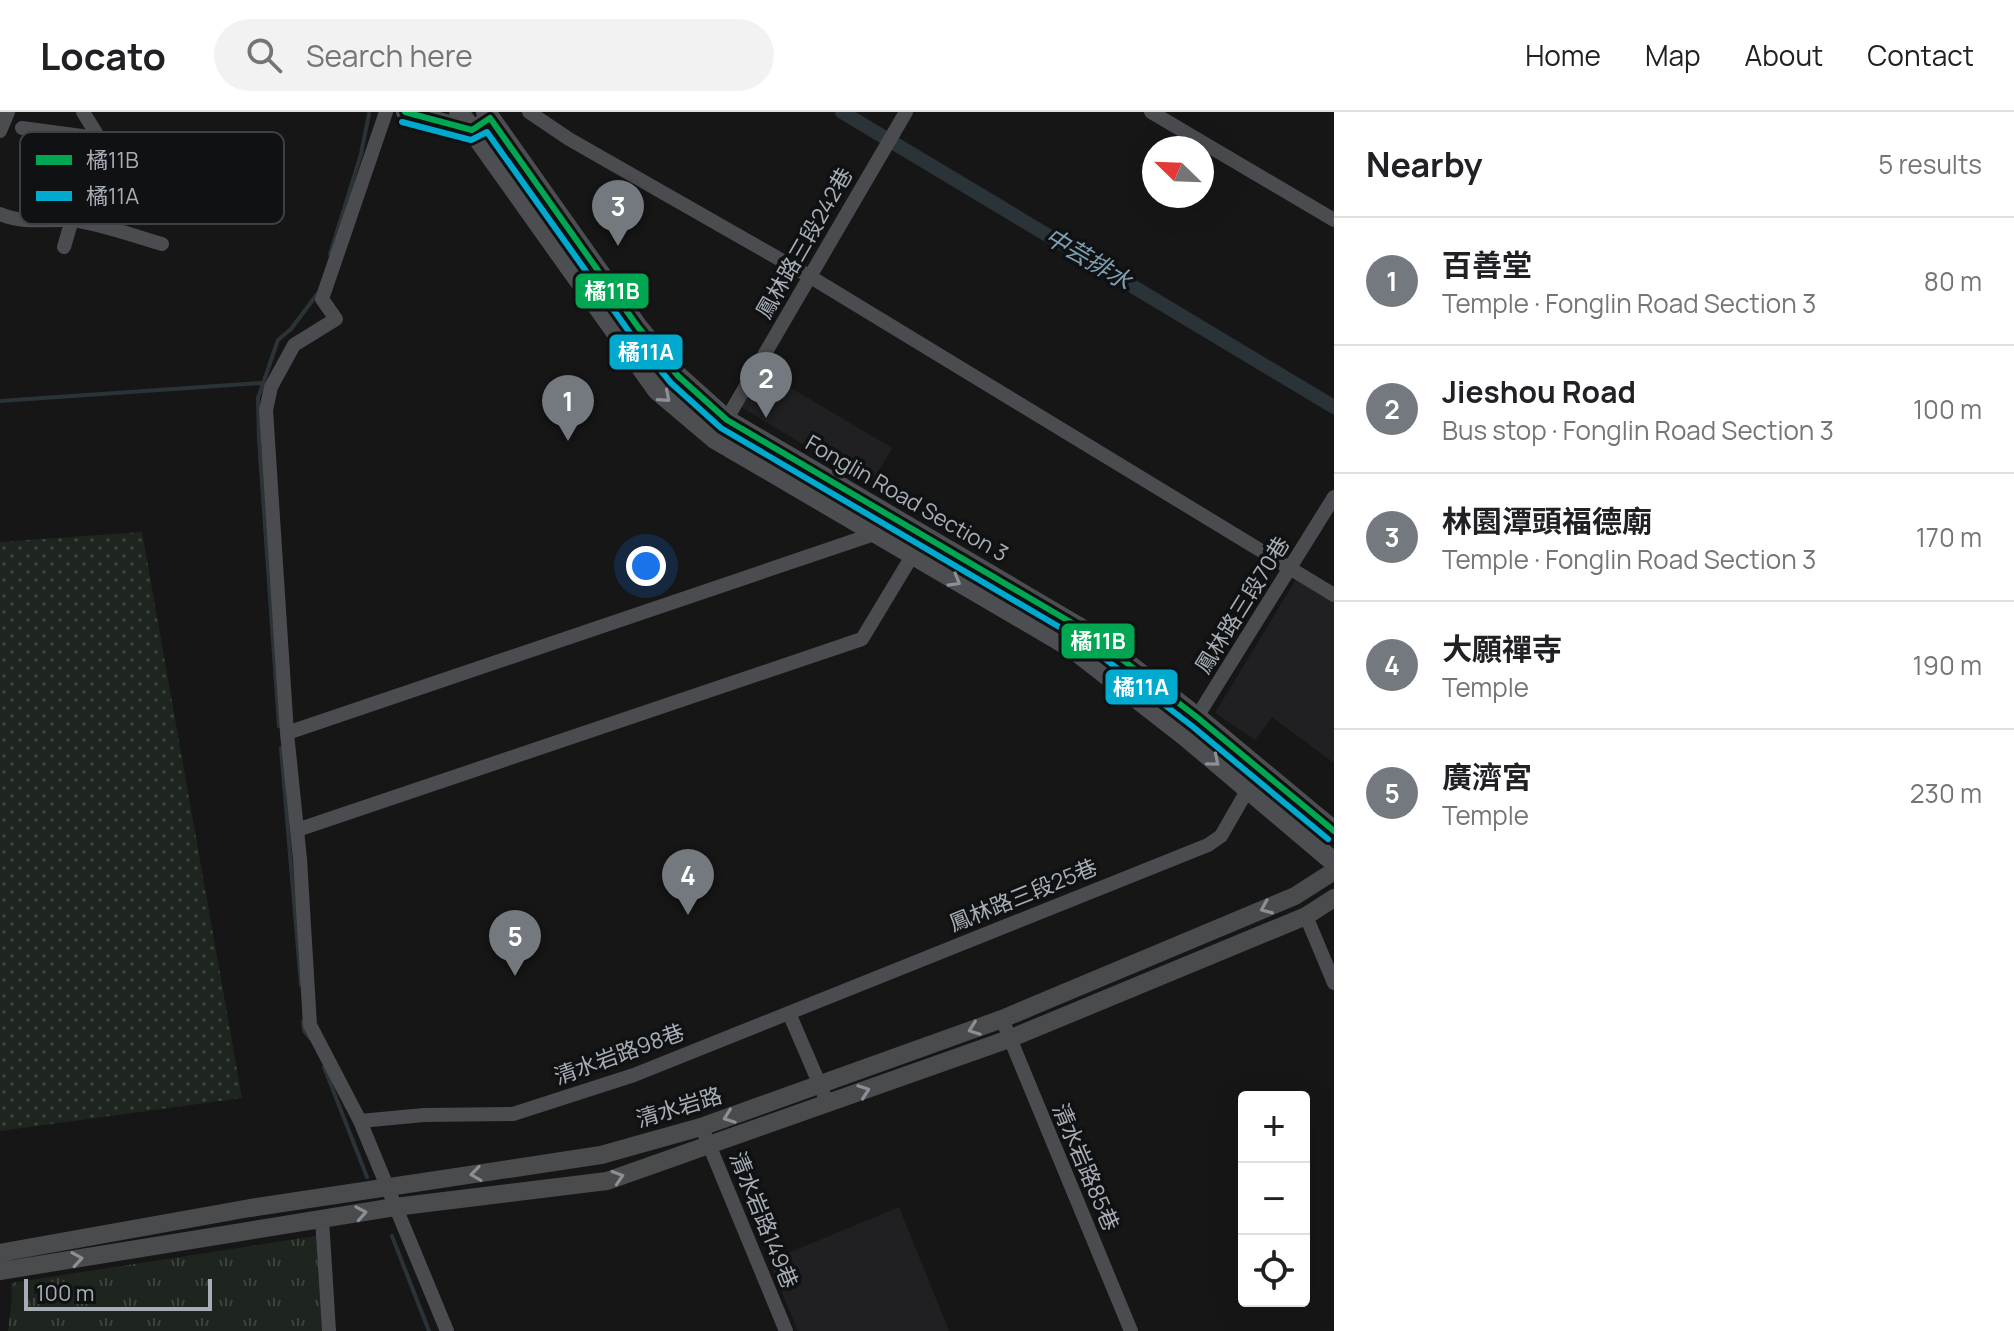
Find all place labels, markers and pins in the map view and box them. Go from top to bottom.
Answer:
pin: 3 [592,180,644,246]
pin: 2 [740,352,792,418]
pin: 1 [542,375,594,441]
pin: 4 [662,849,714,915]
pin: 5 [489,910,541,976]

